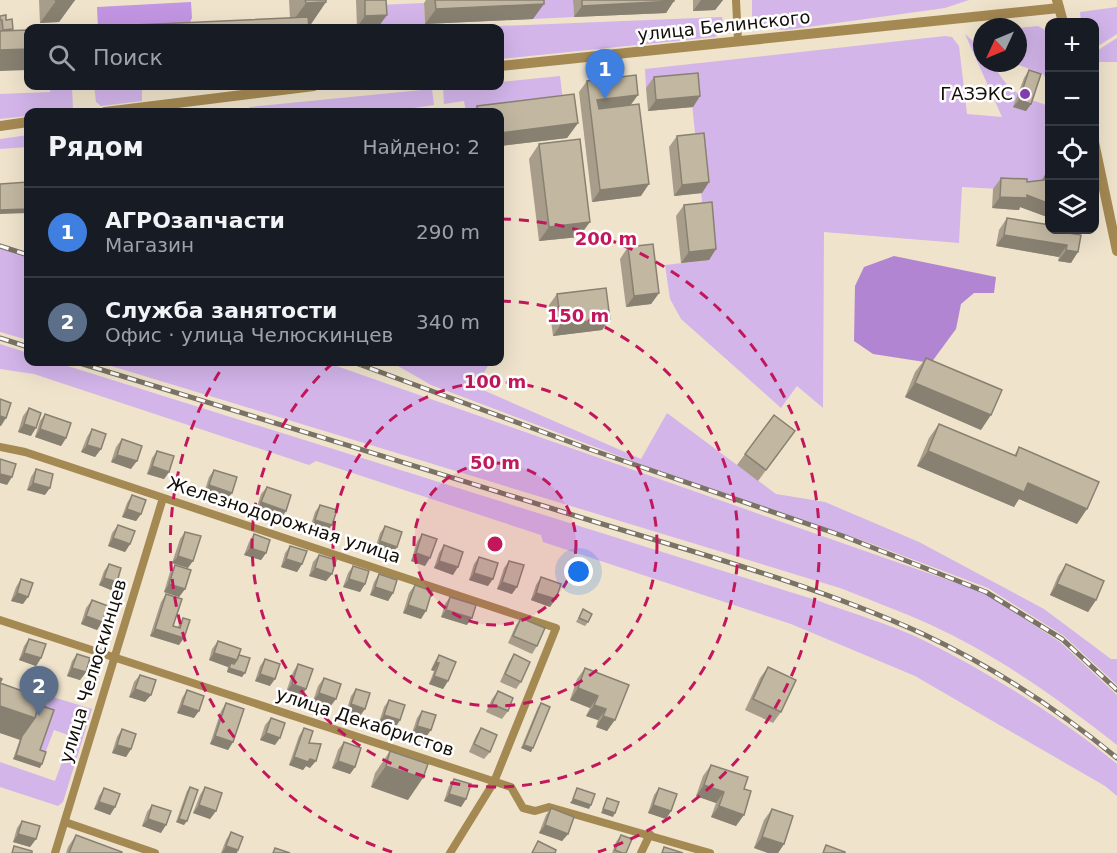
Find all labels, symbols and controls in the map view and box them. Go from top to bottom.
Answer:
street label: улица Белинского [637,6,811,45]
north arrow [973,18,1027,72]
map controls [1045,18,1099,234]
button: + [1045,18,1099,72]
search box [24,24,504,90]
icon: search [45,41,78,74]
text: Поиск [93,45,163,70]
pin: 1 [586,50,624,99]
button: − [1045,72,1099,126]
place label: ГАЗЭКС [940,83,1013,104]
marker: ГАЗЭКС [1018,87,1032,101]
button: locate [1045,126,1099,180]
text: Рядом [48,132,144,162]
text: Найдено: 2 [362,135,480,159]
button: layers [1045,180,1099,234]
text: АГРОзапчасти [105,208,285,233]
text: 1 [61,220,74,244]
text: 290 m [416,220,480,244]
text: 200 m [575,228,637,249]
text: Магазин [105,233,194,257]
text: Служба занятости [105,298,337,323]
text: 150 m [547,305,609,326]
text: 2 [61,310,74,334]
text: 340 m [416,310,480,334]
text: Офис · улица Челюскинцев [105,323,393,347]
text: 100 m [464,371,526,392]
text: 50 m [470,452,520,473]
street label: Железнодорожная улица [165,472,403,567]
centre of rings [485,534,505,554]
your location [564,557,593,586]
street label: улица Челюскинцев [55,576,131,765]
pin: 2 [20,666,58,716]
street label: улица Декабристов [273,683,457,760]

